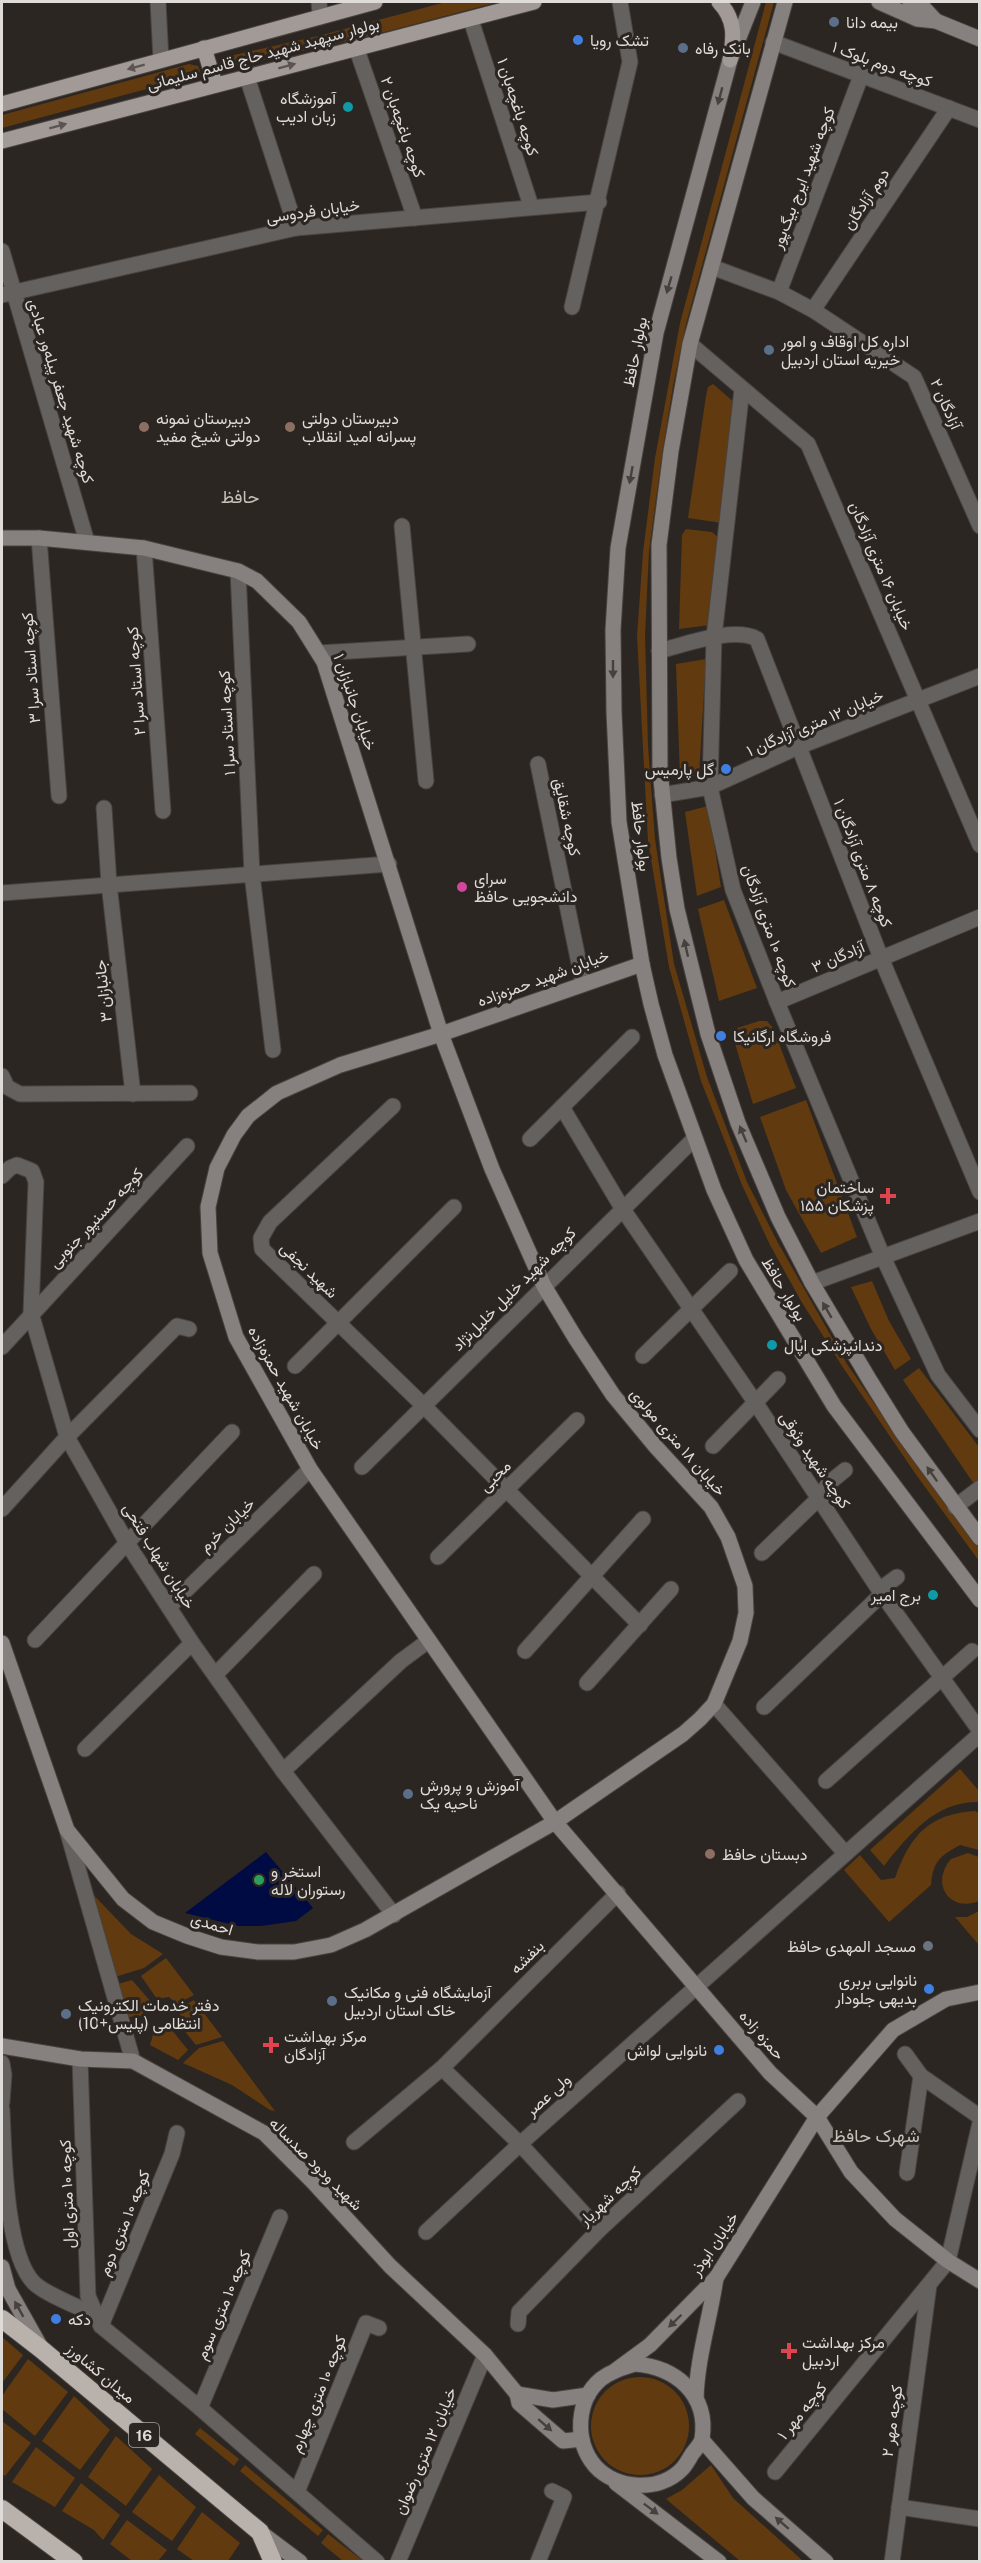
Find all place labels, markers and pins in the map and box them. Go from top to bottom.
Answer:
place label: بیمه دانا [846,13,898,32]
marker: بیمه دانا [827,15,841,29]
place label: تشک رویا [590,31,649,51]
marker: تشک رویا [571,33,585,47]
place label: بانک رفاه [695,39,751,59]
marker: بانک رفاه [676,41,690,55]
place label: آموزشگاه زبان ادیب [276,89,337,127]
marker: آموزشگاه زبان ادیب [341,100,355,114]
place label: اداره کل اوقاف و امور خیریه استان اردبیل [780,332,909,370]
marker: اداره کل اوقاف و امور خیریه استان اردبیل [762,343,776,357]
place label: دبیرستان نمونه دولتی شیخ مفید [156,409,260,448]
place label: دبیرستان دولتی پسرانه امید انقلاب [302,409,416,448]
marker: دبیرستان نمونه دولتی شیخ مفید [137,420,151,434]
marker: دبیرستان دولتی پسرانه امید انقلاب [283,420,297,434]
place label: گل پارمیس [645,760,714,781]
marker: گل پارمیس [719,762,733,776]
place label: سرای دانشجویی حافظ [474,869,577,907]
marker: سرای دانشجویی حافظ [455,880,469,894]
place label: فروشگاه ارگانیکا [733,1027,831,1047]
marker: فروشگاه ارگانیکا [714,1029,728,1043]
place label: ساختمان پزشکان ۱۵۵ [800,1178,874,1217]
marker: ساختمان پزشکان ۱۵۵ [879,1187,897,1205]
place label: دندانپزشکی اپال [784,1336,882,1357]
marker: دندانپزشکی اپال [765,1338,779,1352]
place label: برج امیر [870,1586,921,1607]
marker: برج امیر [926,1588,940,1602]
place label: آموزش و پرورش ناحیه یک [420,1776,520,1813]
marker: آموزش و پرورش ناحیه یک [401,1787,415,1801]
place label: دبستان حافظ [722,1845,807,1864]
marker: دبستان حافظ [703,1847,717,1861]
place label: استخر و رستوران لاله [271,1862,346,1900]
marker: استخر و رستوران لاله [252,1873,266,1887]
place label: مسجد المهدی حافظ [787,1937,916,1957]
marker: مسجد المهدی حافظ [921,1939,935,1953]
place label: نانوایی بربری بدیهی جلودار [834,1971,917,2009]
marker: نانوایی بربری بدیهی جلودار [922,1982,936,1996]
place label: آزمایشگاه فنی و مکانیک خاک استان اردبیل [344,1983,492,2021]
marker: آزمایشگاه فنی و مکانیک خاک استان اردبیل [325,1994,339,2008]
place label: دفتر خدمات الکترونیک انتظامی (پلیس+10) [78,1996,219,2035]
marker: دفتر خدمات الکترونیک انتظامی (پلیس+10) [59,2007,73,2021]
place label: مرکز بهداشت آزادگان [284,2027,367,2065]
marker: مرکز بهداشت آزادگان [262,2036,280,2054]
place label: نانوایی لواش [627,2041,707,2061]
marker: نانوایی لواش [712,2043,726,2057]
place label: دکه [68,2310,91,2329]
marker: دکه [49,2312,63,2326]
place label: مرکز بهداشت اردبیل [802,2333,885,2371]
marker: مرکز بهداشت اردبیل [780,2342,798,2360]

